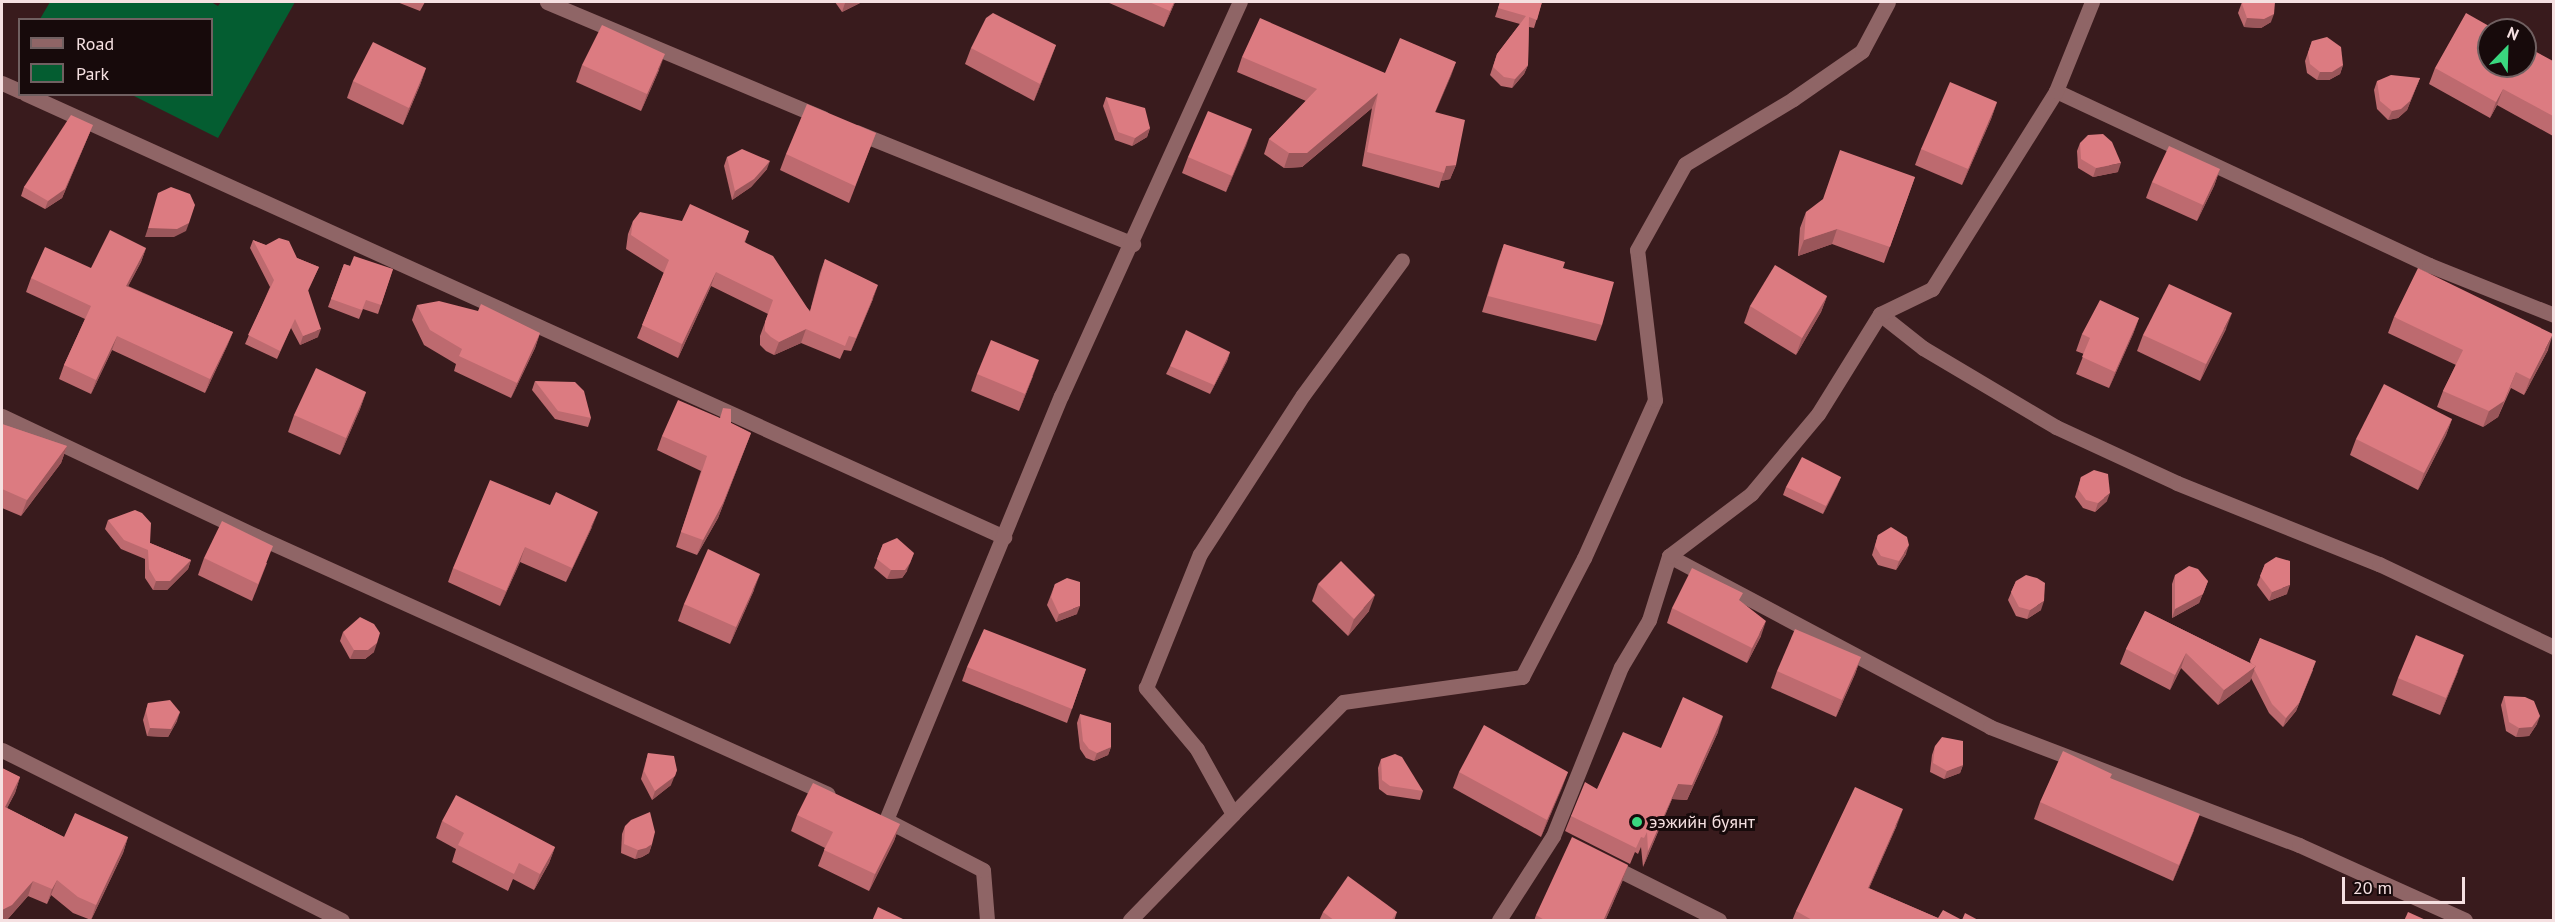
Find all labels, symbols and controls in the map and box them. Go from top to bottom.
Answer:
legend [18,18,213,96]
north arrow [2477,18,2537,78]
text: N [2504,22,2522,45]
text: Road [76,32,114,55]
text: Park [76,62,109,85]
place label: ээжийн буянт [1649,811,1755,833]
marker: ээжийн буянт [1630,815,1644,829]
scale bar [2345,865,2468,903]
text: 20 m [2353,876,2392,899]

